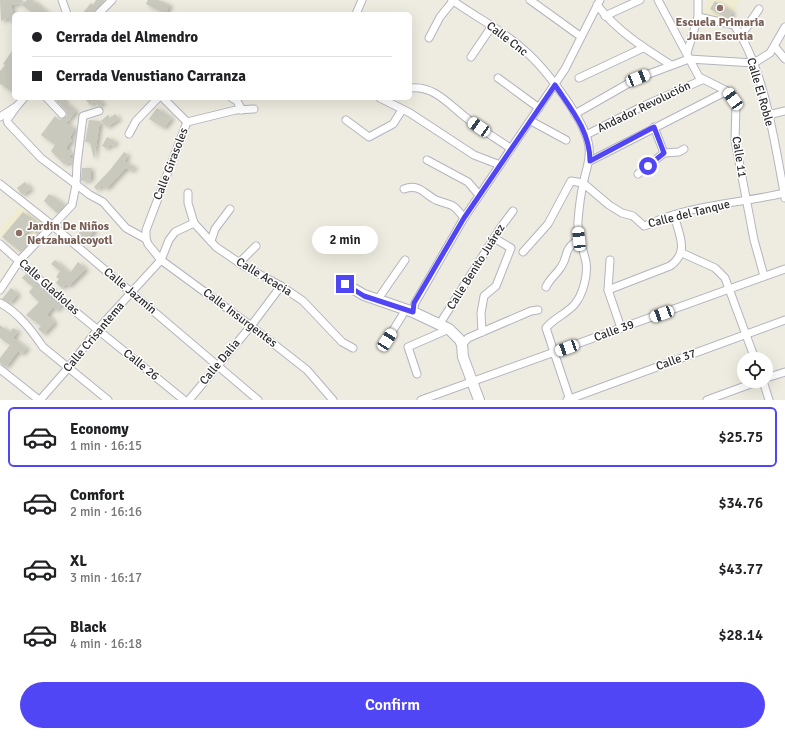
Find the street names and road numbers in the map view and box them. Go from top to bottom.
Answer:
street label: Calle Cnc [483,19,531,60]
street label: Calle El Roble [743,56,777,128]
street label: Andador Revolución [595,78,693,136]
street label: Calle Girasoles [150,126,192,202]
street label: Calle 11 [728,135,750,179]
street label: Calle del Tanque [647,197,731,231]
street label: Calle Benito Juárez [444,221,508,313]
street label: Calle Acacia [233,254,295,300]
street label: Calle Gladiolas [15,256,83,318]
street label: Calle Jazmín [100,265,160,317]
street label: Calle Insurgentes [200,285,280,351]
street label: Calle Crisantema [60,299,128,375]
street label: Calle 39 [592,317,636,345]
street label: Calle Dalia [196,336,244,388]
street label: Calle 26 [120,346,162,384]
street label: Calle 37 [654,346,698,374]

